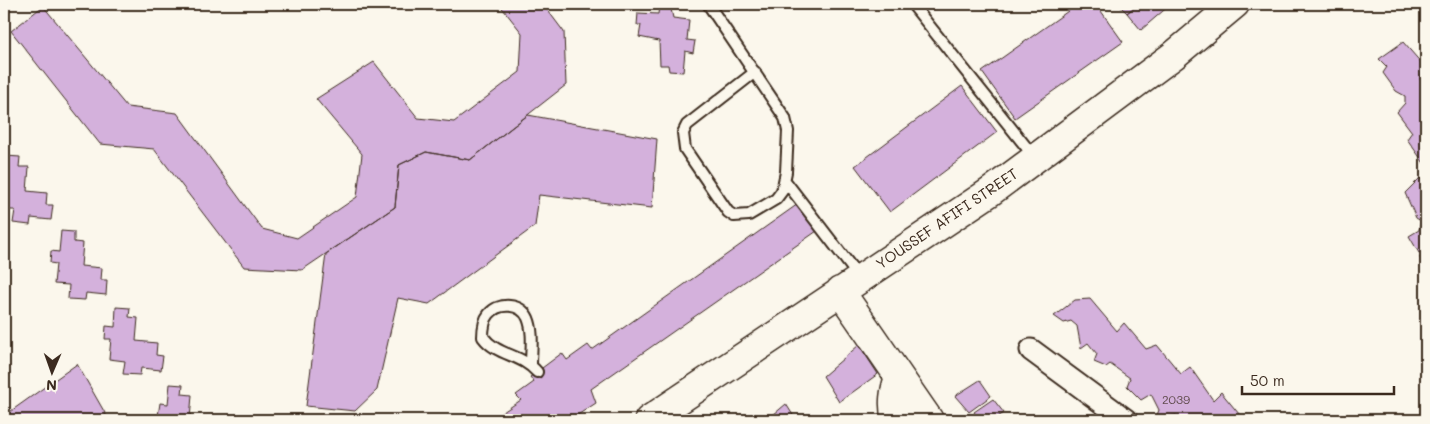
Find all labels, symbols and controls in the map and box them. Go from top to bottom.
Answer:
street label: YOUSSEF AFIFI STREET [871,163,1021,273]
north arrow [28,346,78,396]
scale bar [1242,364,1395,396]
text: 50 m [1250,370,1285,390]
text: N [46,376,57,395]
house number: 2039 [1162,391,1190,407]

